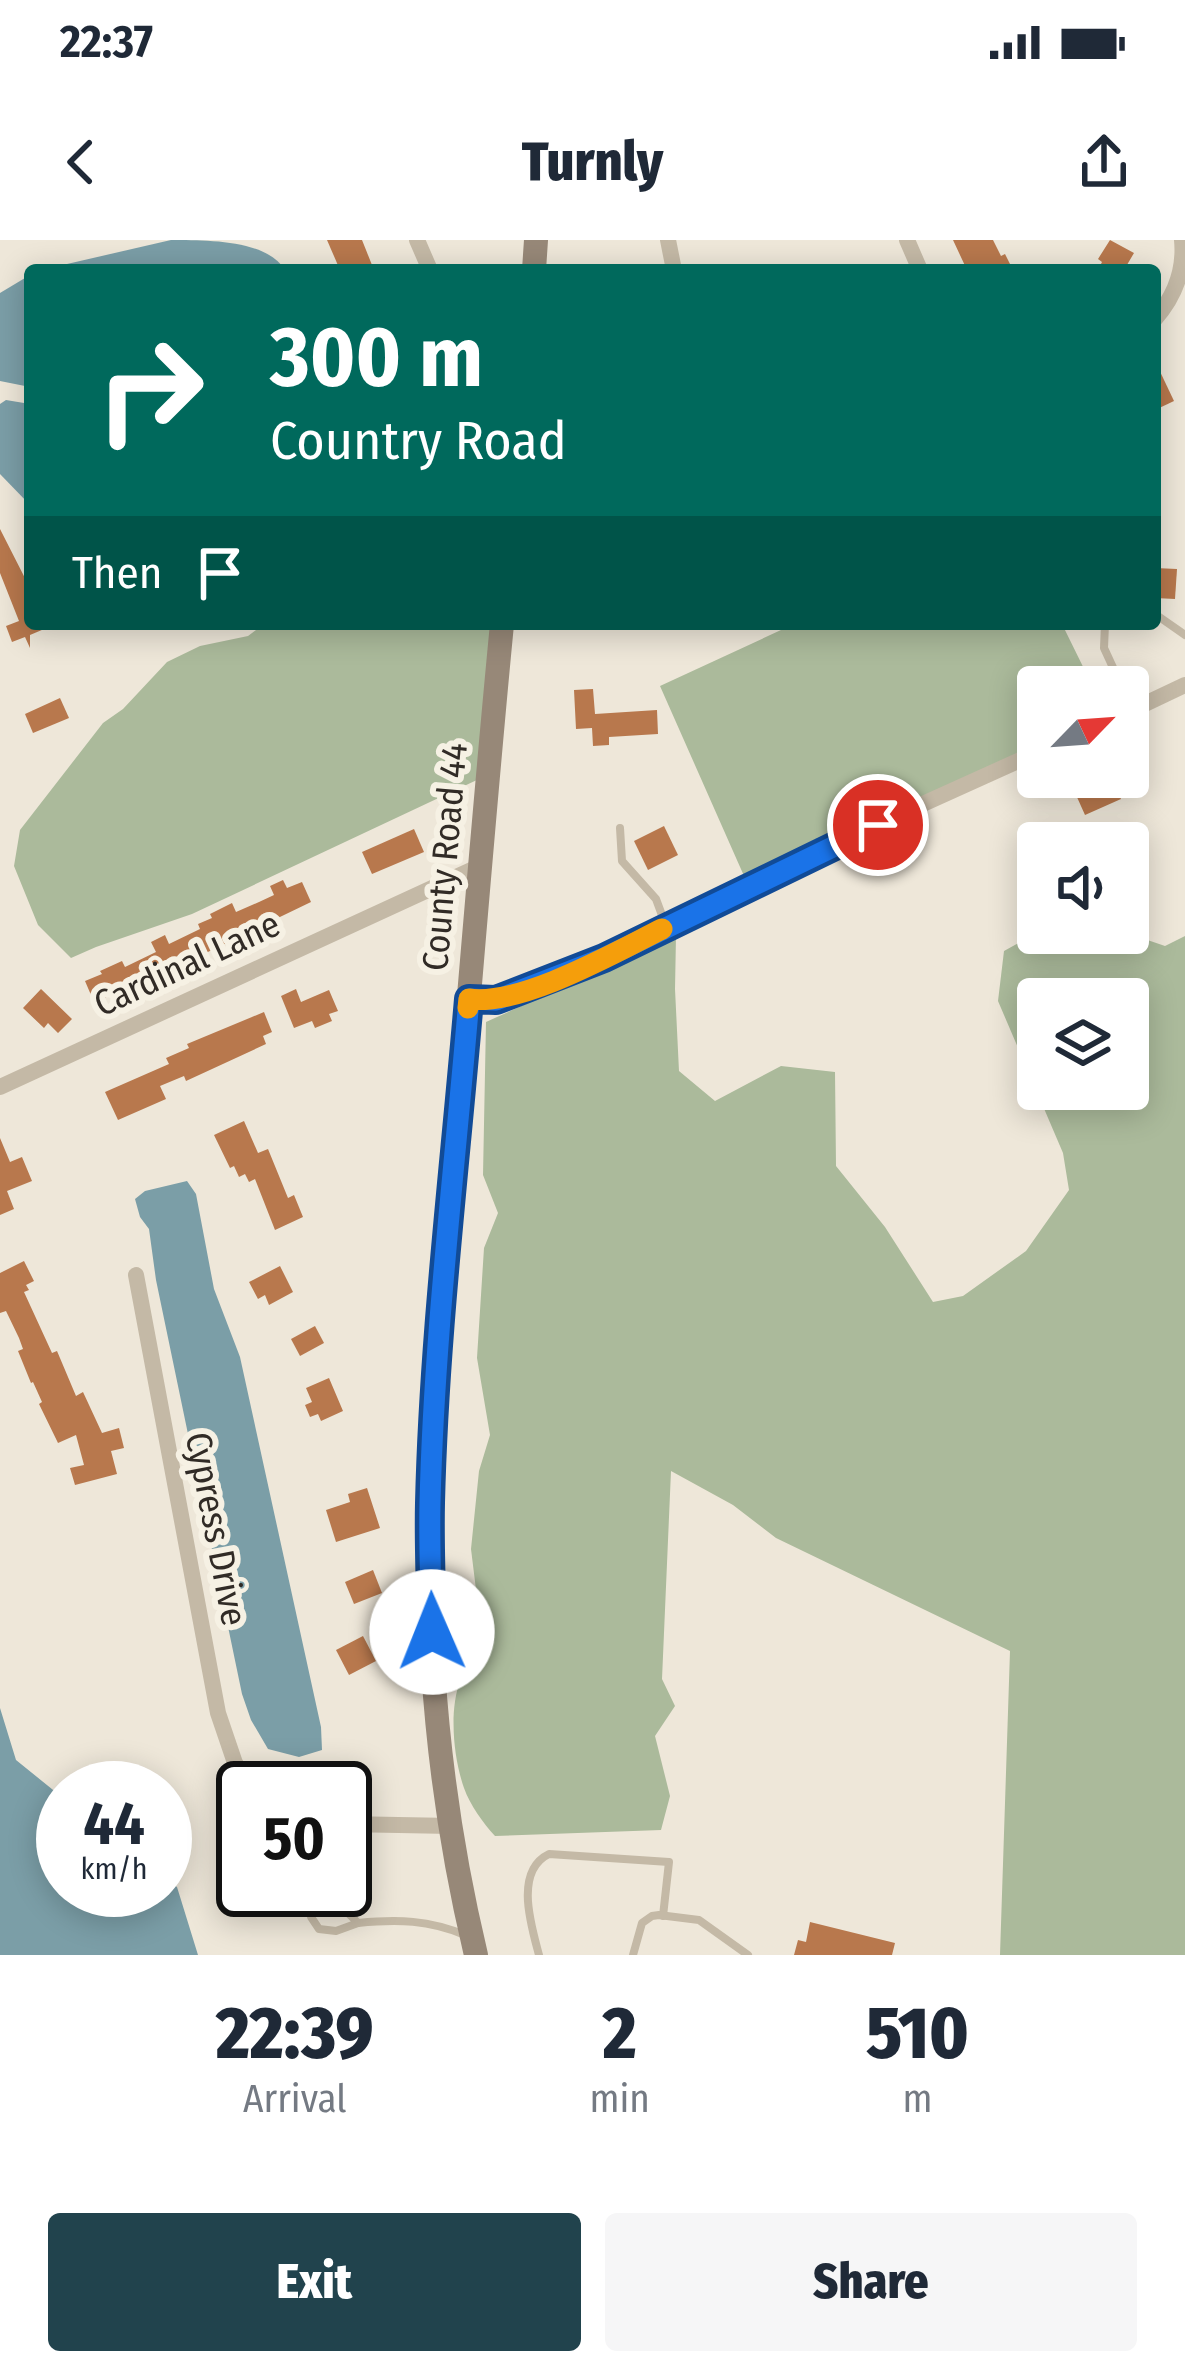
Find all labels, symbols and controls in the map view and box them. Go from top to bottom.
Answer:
text: 22:37 [60,15,153,69]
icon: back [48,129,114,195]
icon: share [1071,129,1137,195]
text: Turnly [522,130,663,194]
text: 300 m [270,307,483,408]
icon: right [72,312,228,468]
text: Country Road [270,409,567,473]
icon: arrive [187,540,253,606]
text: Then [72,546,163,600]
north arrow [1017,666,1149,798]
map controls [1017,666,1149,1110]
street label: County Road 44 [413,741,477,973]
pin [827,774,929,876]
icon: arrive [845,792,911,858]
button: sound [1017,822,1149,954]
street label: Cardinal Lane [87,902,287,1026]
button: layers [1017,978,1149,1110]
street label: Cypress Drive [176,1429,256,1629]
position arrow [369,1569,495,1695]
speed limit sign: 50 [216,1761,372,1917]
text: 44 [83,1788,145,1860]
text: km/h [81,1851,147,1887]
text: 22:39 [216,1991,374,2077]
text: 2 [603,1991,637,2077]
text: 510 [866,1991,969,2077]
text: Arrival [243,2076,346,2122]
text: min [590,2076,650,2122]
text: m [902,2076,932,2122]
button: Exit [48,2213,581,2351]
button: Share [605,2213,1137,2351]

